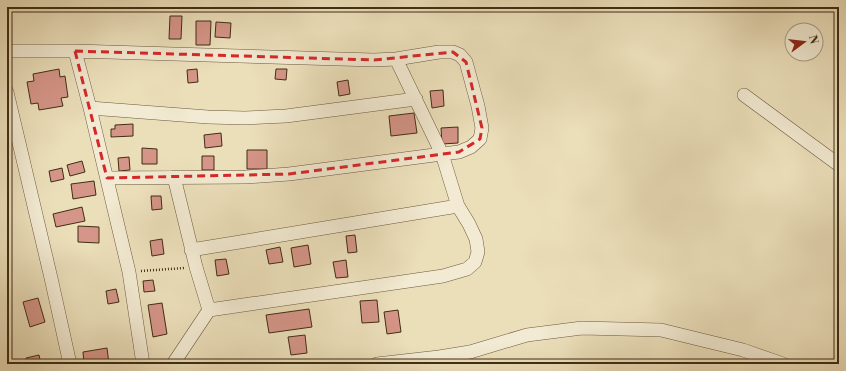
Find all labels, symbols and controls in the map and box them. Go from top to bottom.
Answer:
north arrow [784,22,824,62]
text: N [805,34,821,46]

